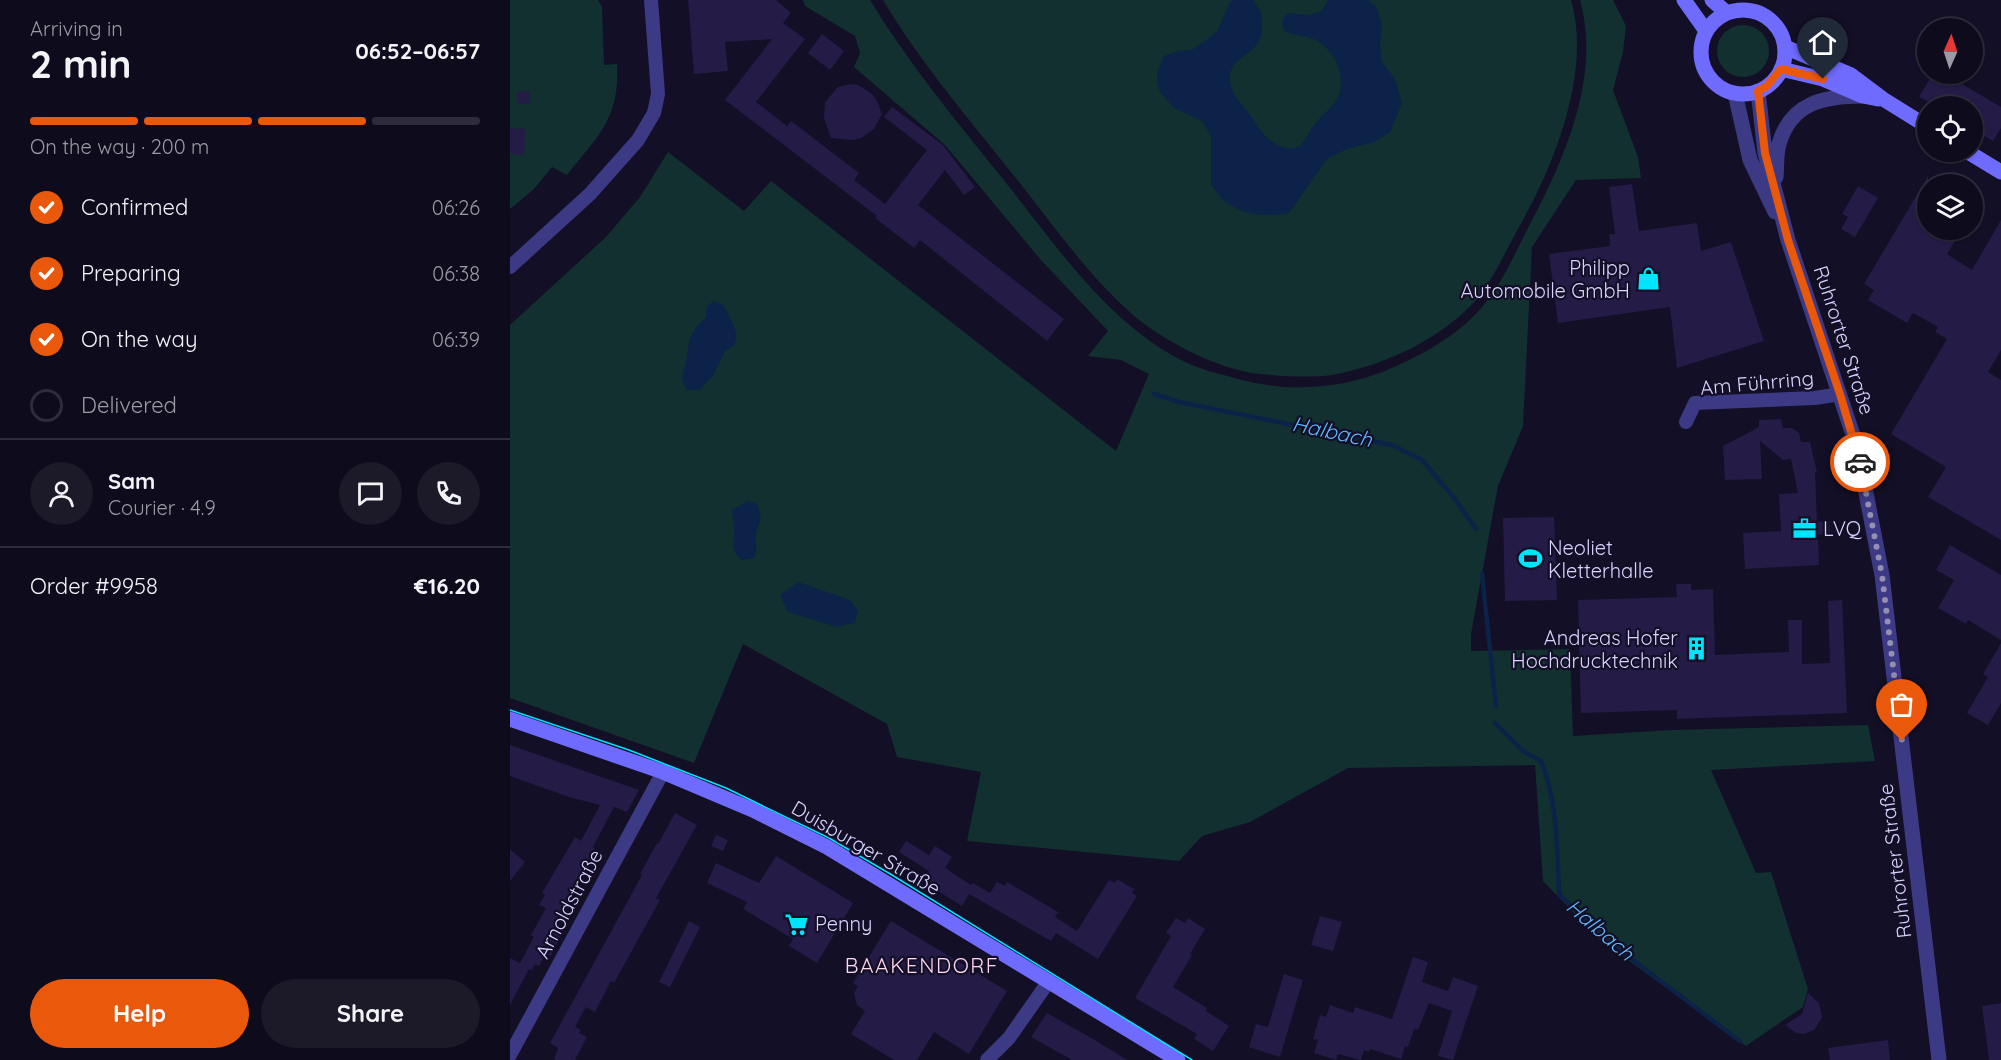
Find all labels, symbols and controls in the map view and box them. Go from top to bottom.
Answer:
text: Arriving in [30,16,123,41]
pin [1797,17,1848,79]
north arrow [1917,18,1983,84]
map controls [1917,18,1983,240]
icon: home [1806,26,1839,59]
text: 06:52–06:57 [355,37,480,65]
text: 2 min [30,39,132,88]
button: locate [1917,96,1983,162]
text: On the way · 200 m [30,134,209,159]
button: layers [1917,174,1983,240]
icon: check [30,191,63,224]
text: Confirmed [81,193,188,221]
text: 06:26 [432,195,480,220]
place label: Philipp Automobile GmbH [1461,255,1630,303]
icon: check [30,257,63,290]
text: Preparing [81,259,181,287]
text: 06:38 [432,261,480,286]
street label: Ruhrorter Straße [1809,262,1880,417]
shop icon: Philipp Automobile GmbH [1635,266,1661,292]
icon: check [30,323,63,356]
text: On the way [81,325,197,353]
text: 06:39 [432,327,480,352]
street label: Am Führring [1699,365,1815,400]
text: Delivered [81,391,177,419]
water label: Halbach [1290,410,1376,452]
courier [1830,432,1890,492]
icon: car [1844,446,1877,479]
button: person [30,462,93,525]
button: chat [339,462,402,525]
button: phone [417,462,480,525]
text: Sam [108,467,155,495]
text: Courier · 4.9 [108,495,216,520]
office icon: LVQ [1792,516,1818,542]
place label: LVQ [1823,516,1862,541]
place label: Neoliet Kletterhalle [1548,535,1653,583]
sports icon: Neoliet Kletterhalle [1517,546,1543,572]
text: Order #9958 [30,572,158,600]
text: €16.20 [414,572,480,600]
place label: Andreas Hofer Hochdrucktechnik [1511,625,1678,673]
building icon: Andreas Hofer Hochdrucktechnik [1683,636,1709,662]
pin [1876,679,1927,741]
icon: bag [1885,688,1918,721]
street label: Ruhrorter Straße [1873,783,1916,940]
street label: Duisburger Straße [787,795,945,900]
street label: Arnoldstraße [529,845,608,963]
water label: Halbach [1562,893,1641,966]
supermarket icon: Penny [784,911,810,937]
place label: Penny [815,911,872,936]
district label: BAAKENDORF [845,952,999,978]
button: Help [30,979,249,1048]
button: Share [261,979,480,1048]

